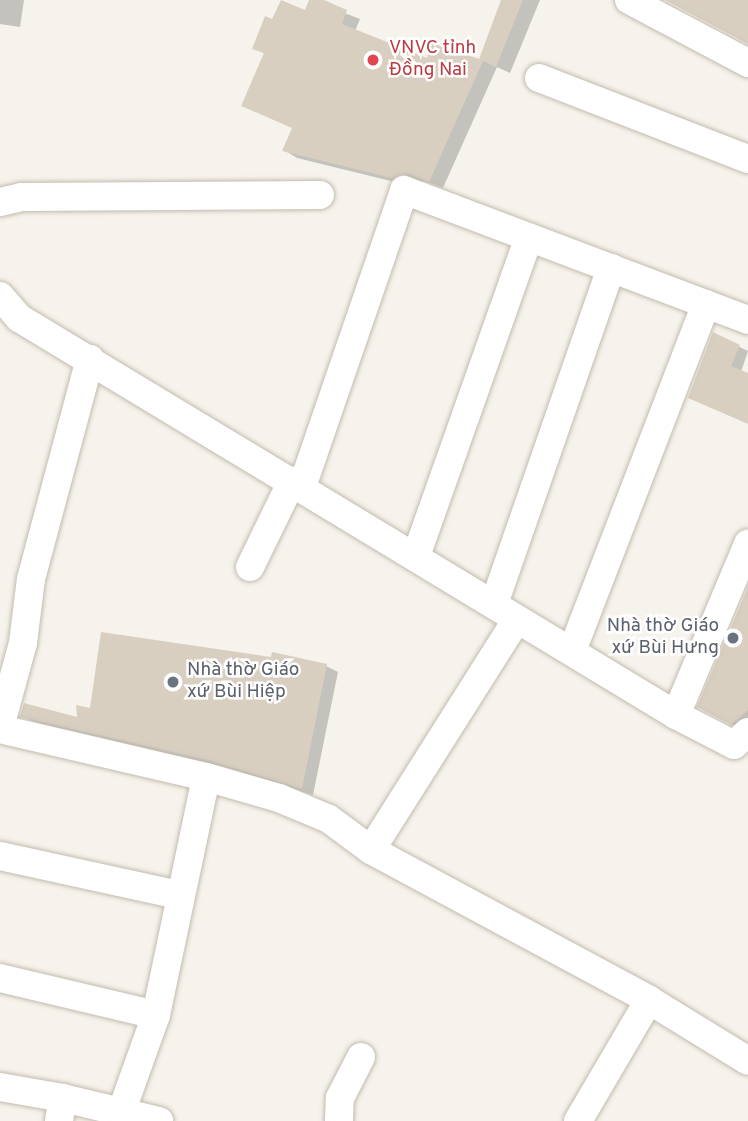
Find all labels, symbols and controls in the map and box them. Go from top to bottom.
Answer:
place label: VNVC tỉnh Đồng Nai [389,38,476,82]
marker: VNVC tỉnh Đồng Nai [363,50,383,70]
place label: Nhà thờ Giáo xứ Bùi Hưng [607,616,719,660]
marker: Nhà thờ Giáo xứ Bùi Hưng [725,630,741,646]
place label: Nhà thờ Giáo xứ Bùi Hiệp [187,660,299,704]
marker: Nhà thờ Giáo xứ Bùi Hiệp [165,674,181,690]

